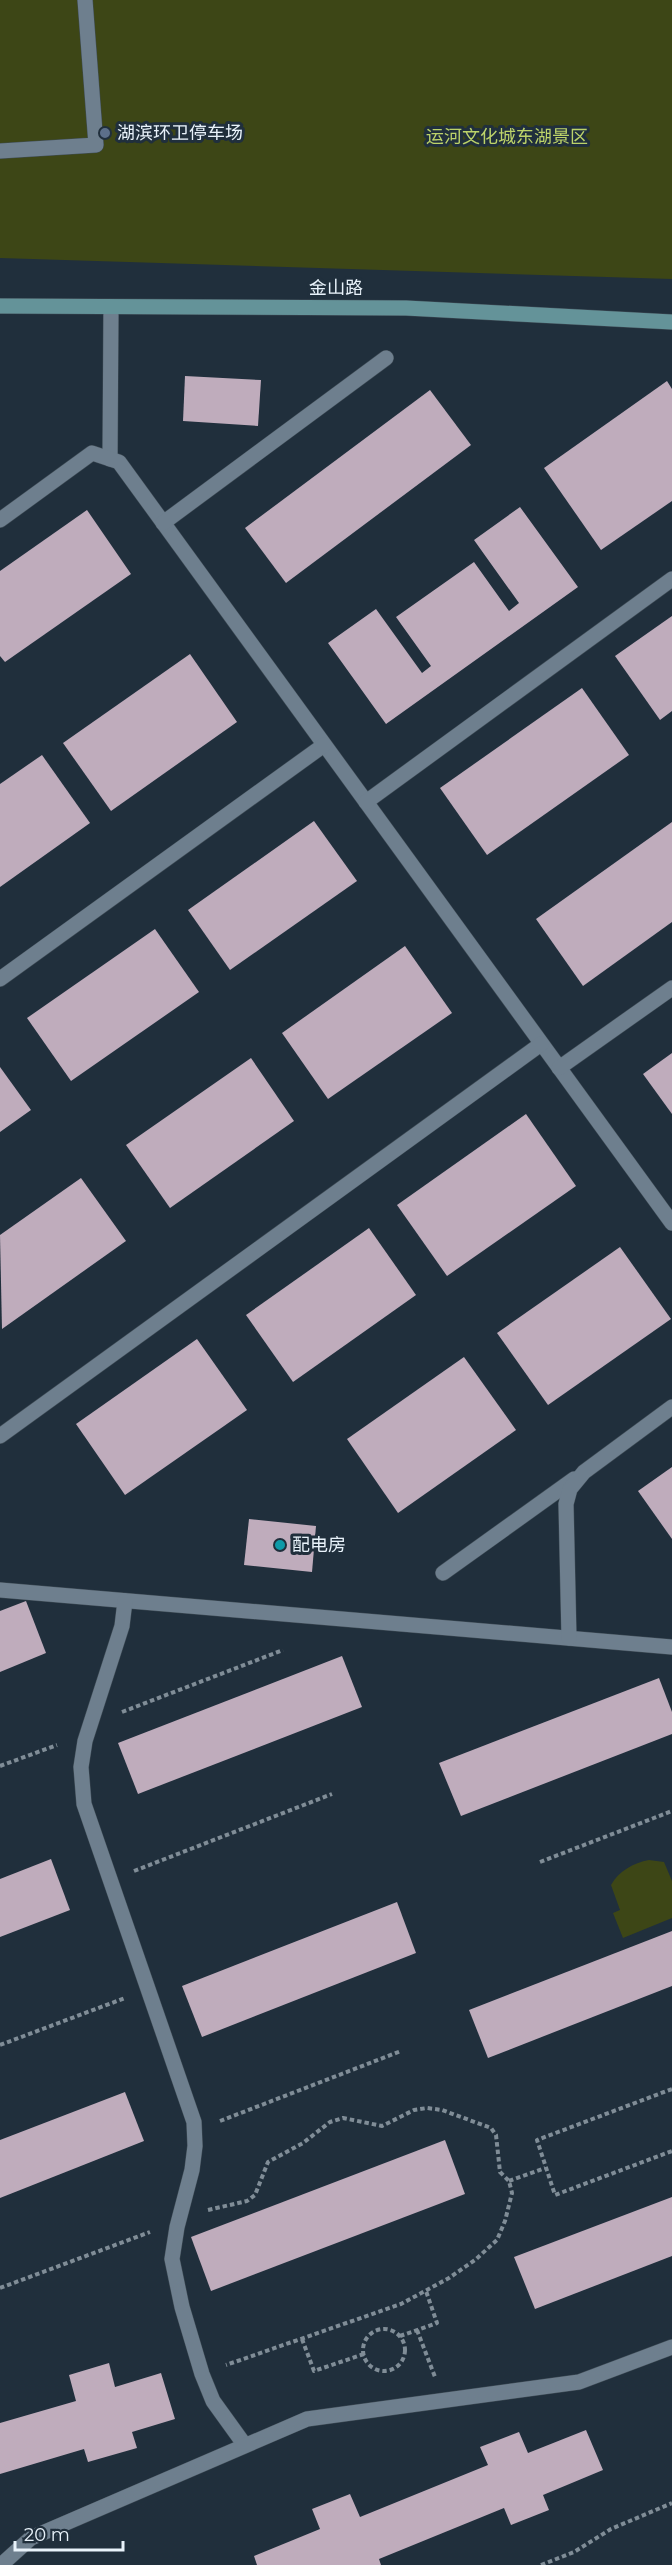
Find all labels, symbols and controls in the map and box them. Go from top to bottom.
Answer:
place label: 湖滨环卫停车场 [117,122,243,144]
marker: 湖滨环卫停车场 [98,126,112,140]
park label: 运河文化城东湖景区 [426,126,588,148]
street label: 金山路 [309,277,363,299]
place label: 配电房 [292,1534,346,1556]
marker: 配电房 [273,1538,287,1552]
scale bar [15,2514,123,2552]
text: 20 m [24,2524,70,2546]

